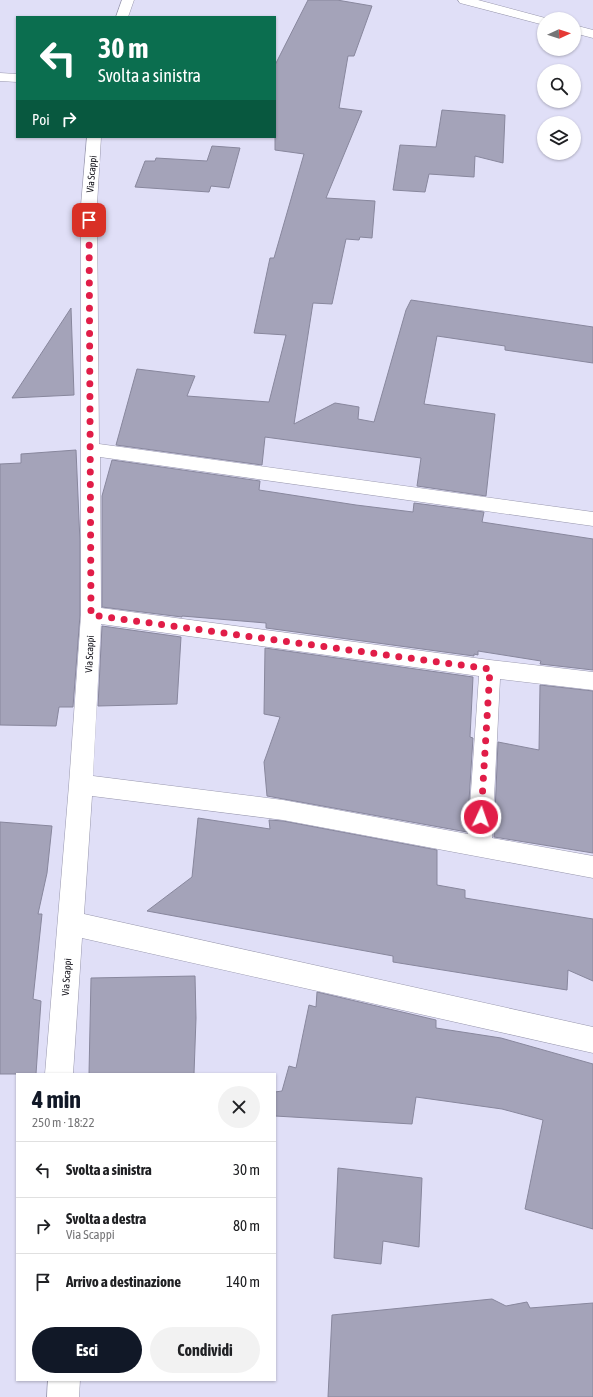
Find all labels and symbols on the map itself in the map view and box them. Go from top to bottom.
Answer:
north arrow [537,12,581,56]
street label: Via Scappi [84,155,99,193]
pin [72,203,106,237]
street label: Via Scappi [83,635,96,673]
position arrow [460,796,502,838]
street label: Via Scappi [60,958,73,996]

